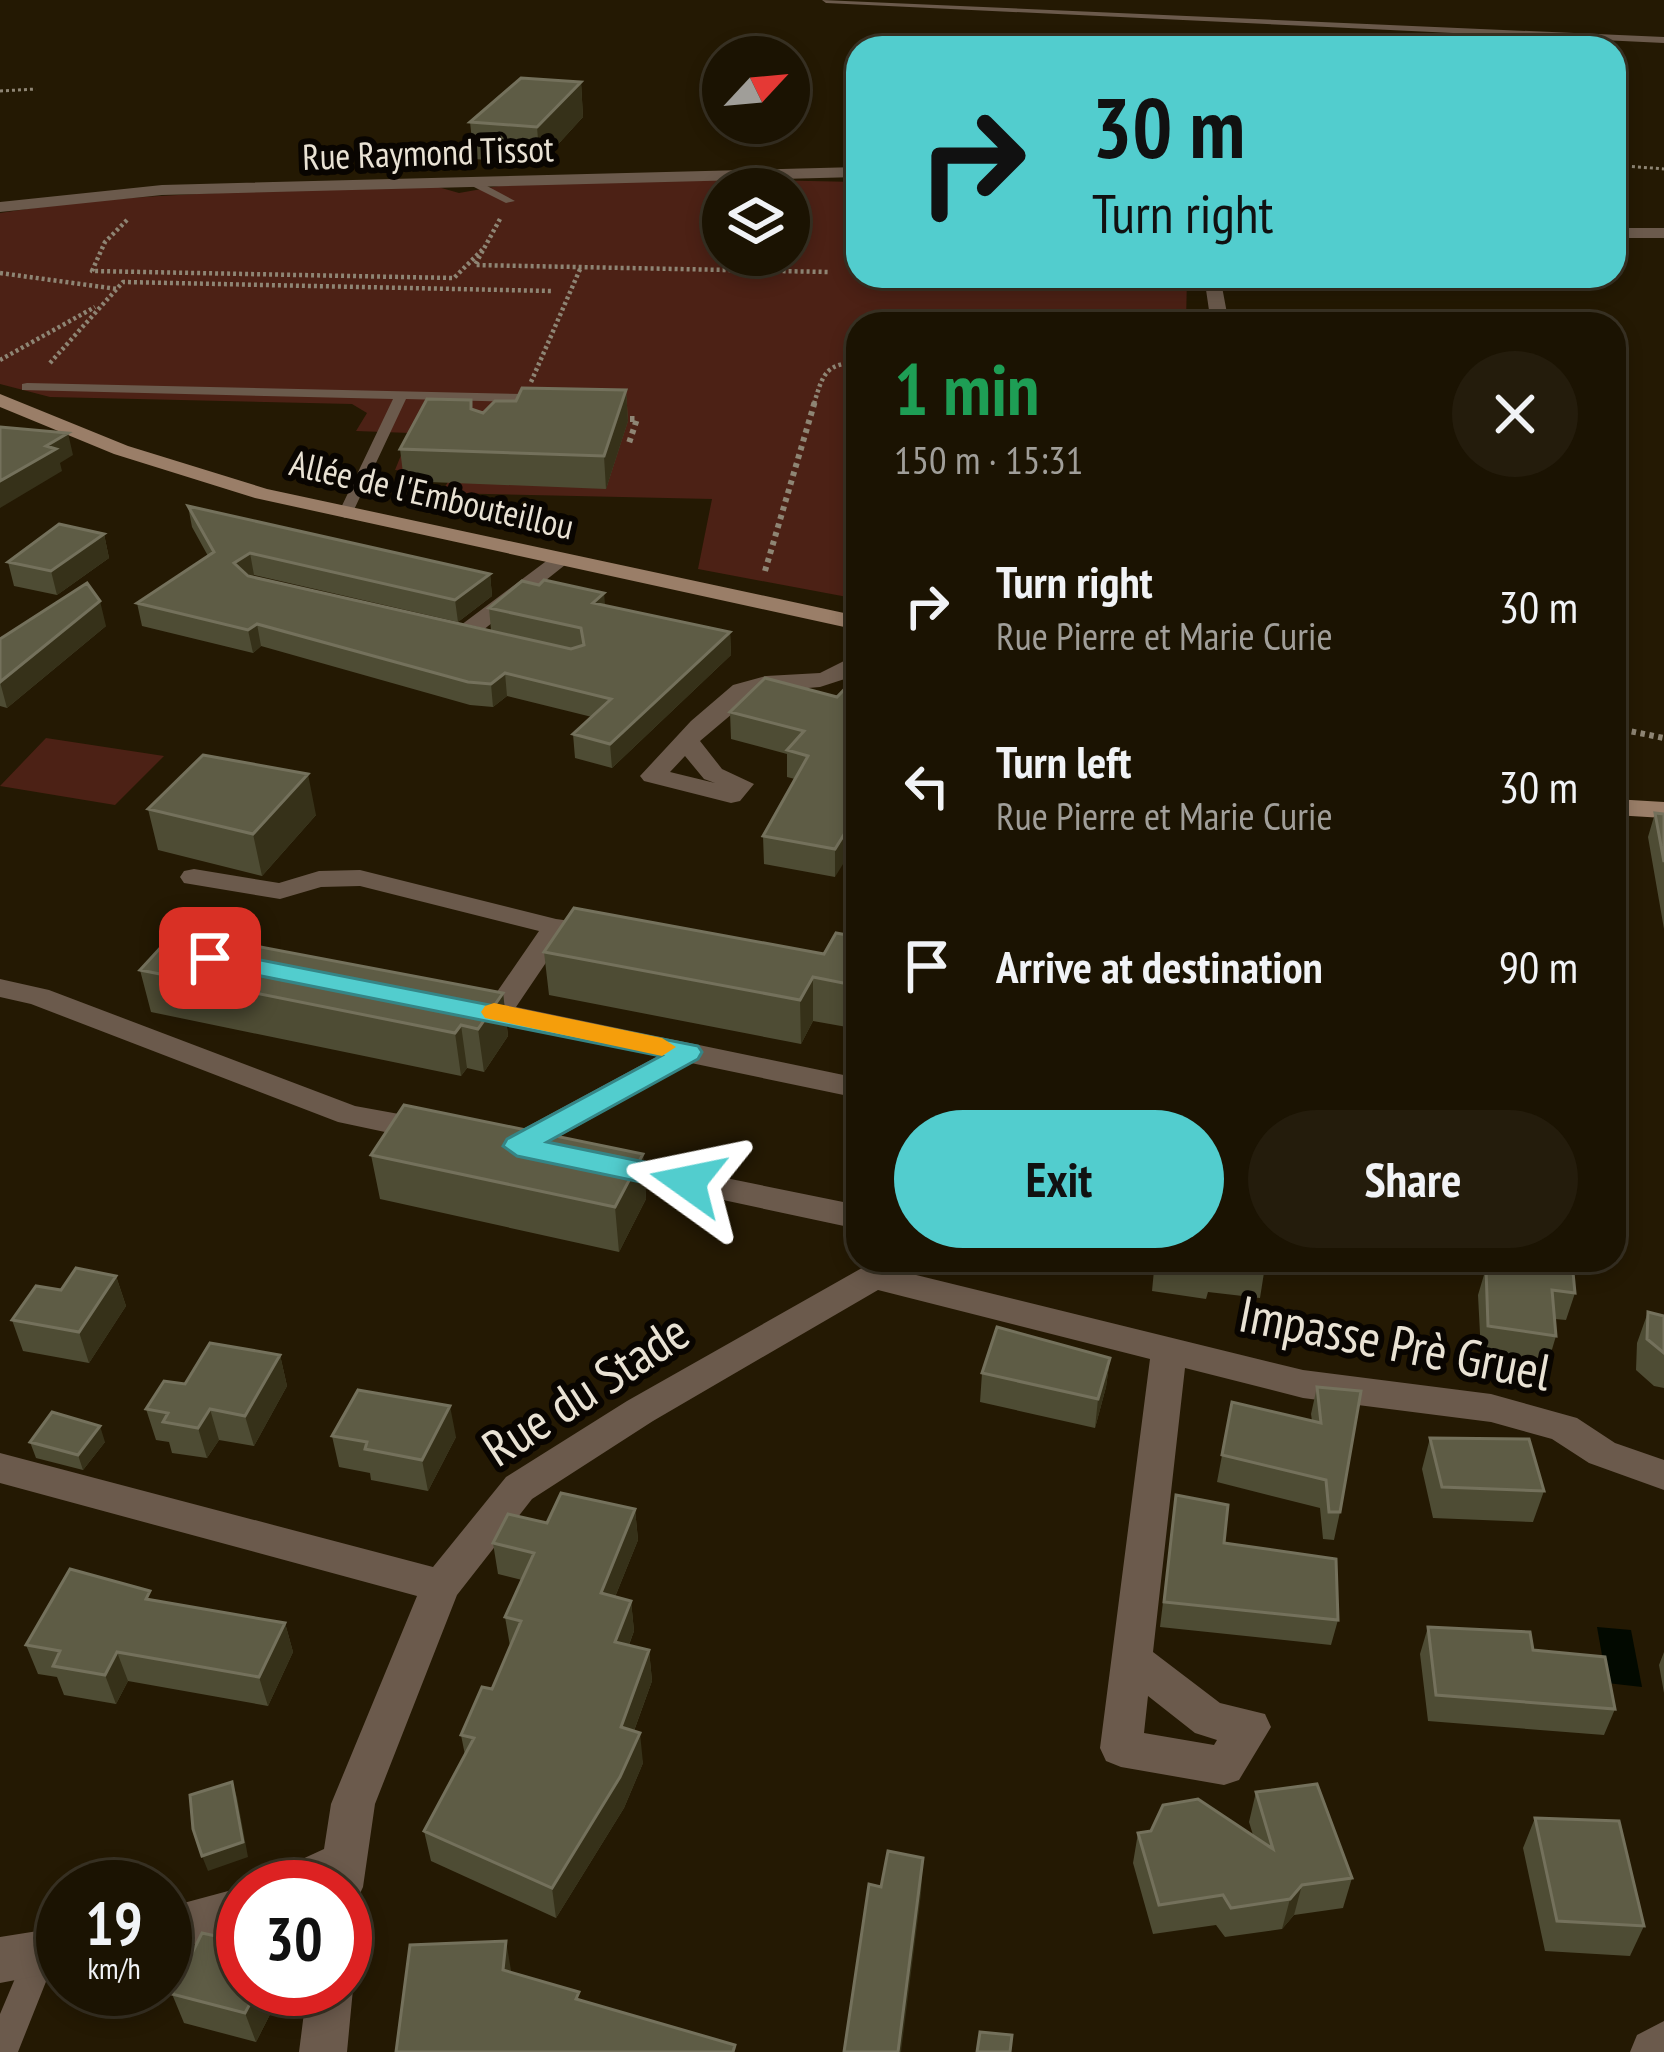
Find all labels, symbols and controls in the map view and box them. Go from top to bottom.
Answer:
north arrow [702,36,810,144]
map controls [702,36,810,276]
text: 30 m [1092,72,1245,181]
icon: right [894,84,1050,240]
street label: Rue Raymond Tissot [302,124,555,180]
button: layers [702,168,810,276]
text: Turn right [1092,178,1273,248]
text: 1 min [894,342,1039,435]
button: close [1452,351,1578,477]
text: 150 m · 15:31 [894,434,1083,485]
street label: Allée de l'Embouteillou [286,439,578,549]
text: Turn right [996,552,1153,610]
icon: right [894,573,960,639]
text: 30 m [1499,577,1578,635]
text: Rue Pierre et Marie Curie [996,610,1333,661]
text: Turn left [996,732,1131,790]
icon: left [894,753,960,819]
text: 30 m [1499,757,1578,815]
text: Rue Pierre et Marie Curie [996,790,1333,841]
pin [159,907,261,1009]
icon: arrive [177,925,243,991]
icon: arrive [894,933,960,999]
text: Arrive at destination [996,937,1323,995]
text: 90 m [1499,937,1578,995]
button: Exit [894,1110,1224,1248]
button: Share [1248,1110,1578,1248]
position arrow [625,1119,751,1245]
street label: Impasse Prè Gruel [1234,1279,1556,1405]
street label: Rue du Stade [469,1298,701,1480]
speed limit sign: 30 [216,1860,372,2016]
text: 19 [85,1884,143,1962]
text: km/h [87,1948,141,1987]

